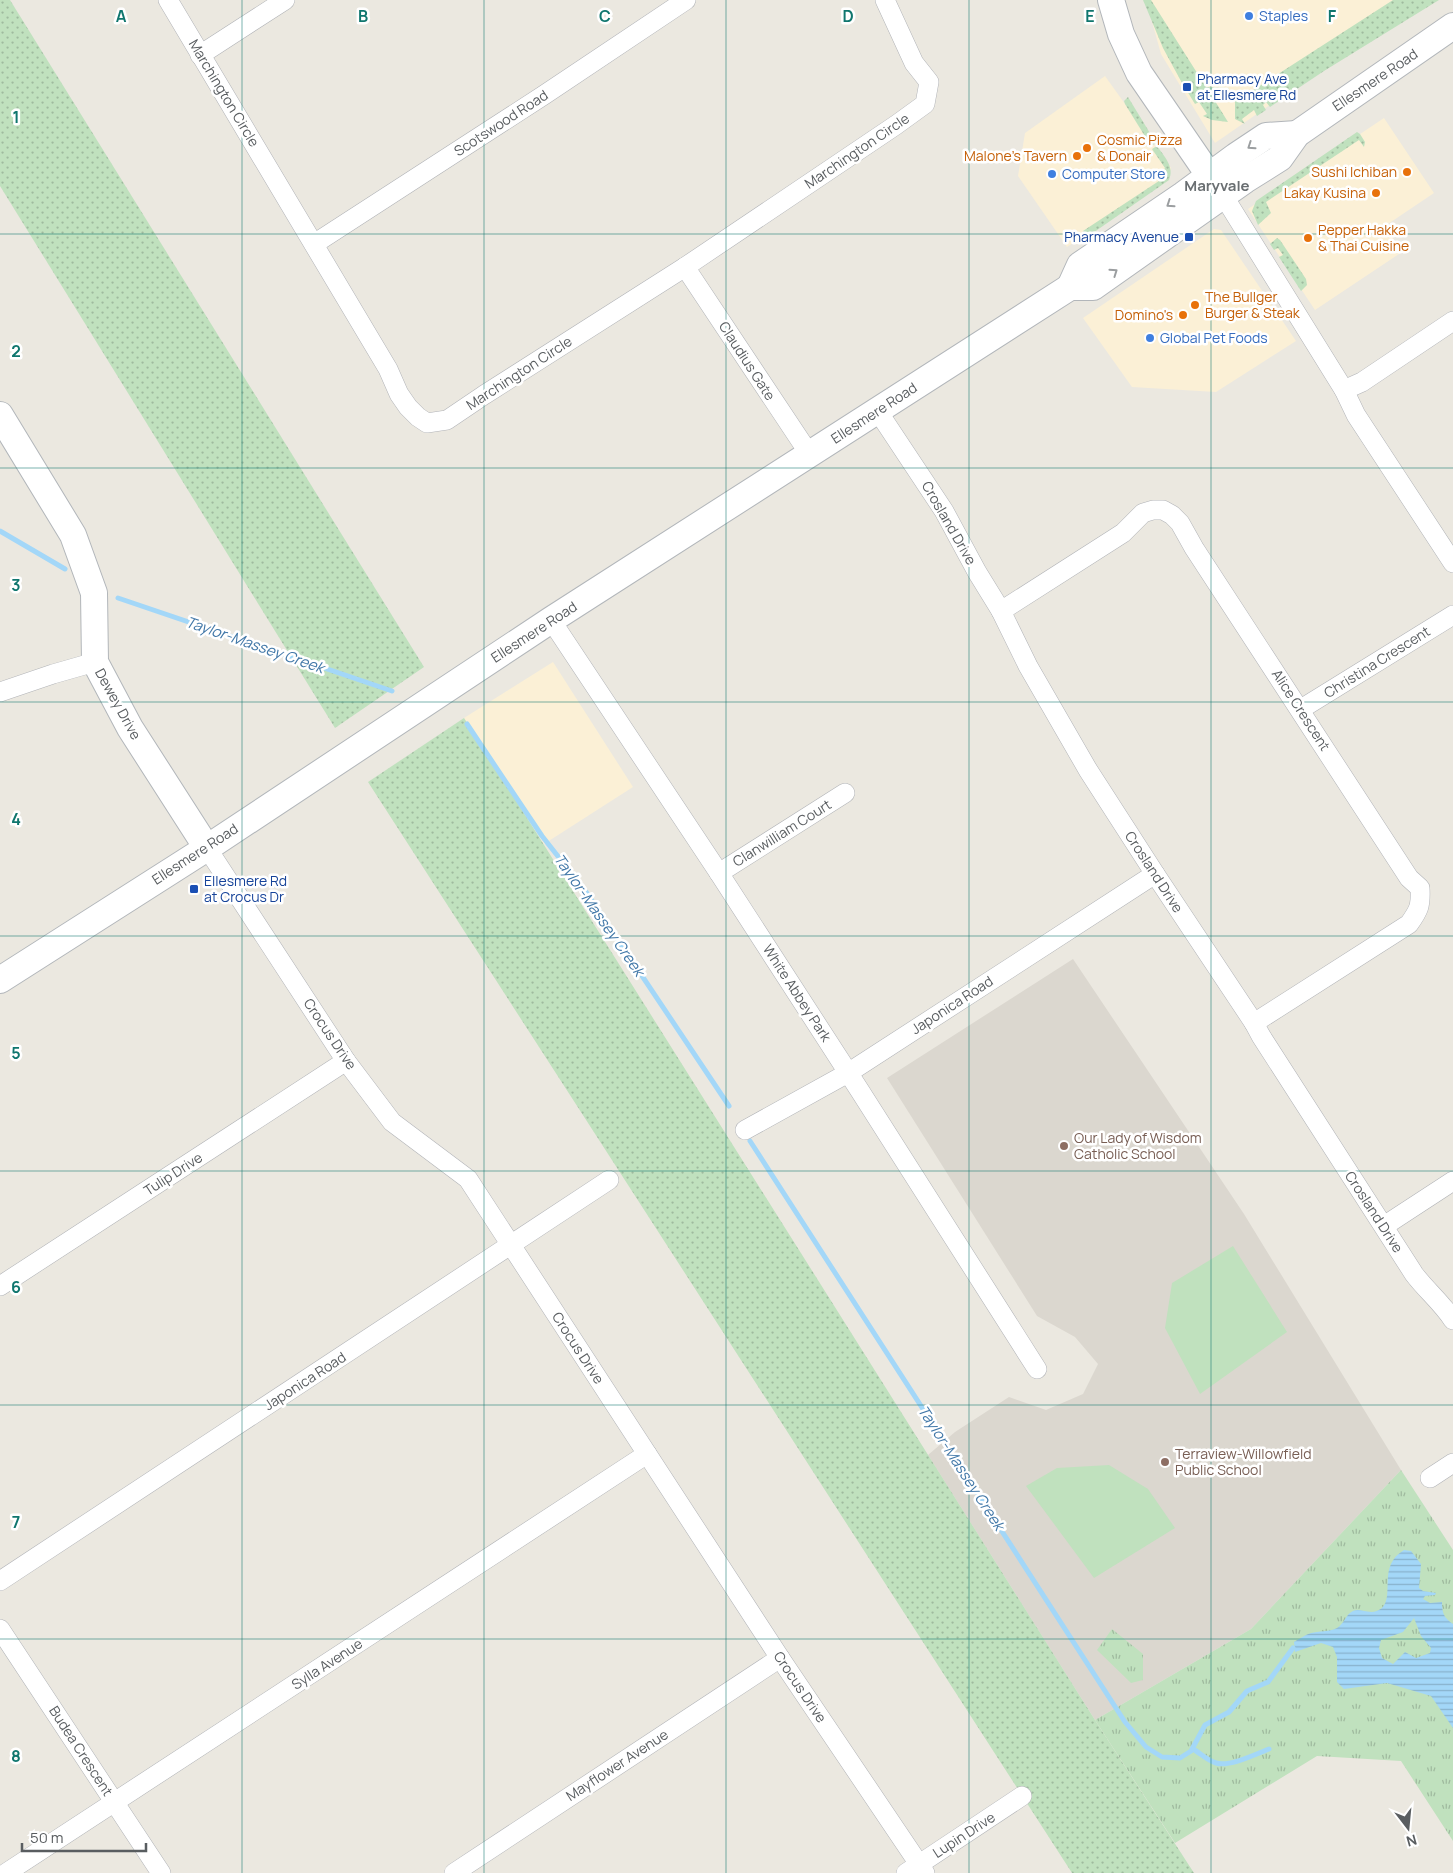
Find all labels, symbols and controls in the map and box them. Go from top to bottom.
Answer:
text: A [116,5,127,27]
text: B [358,5,368,27]
text: C [599,5,611,27]
text: D [842,5,854,27]
text: E [1085,5,1095,27]
text: F [1328,5,1337,27]
place label: Staples [1259,6,1308,25]
marker: Staples [1243,10,1255,22]
street label: Marchington Circle [185,35,264,150]
street label: Ellesmere Road [1328,44,1421,115]
place label: Pharmacy Ave at Ellesmere Rd [1197,69,1296,104]
marker: Pharmacy Ave at Ellesmere Rd [1181,81,1193,93]
street label: Scotswood Road [450,85,551,160]
text: 1 [12,106,20,128]
street label: Marchington Circle [801,109,913,193]
place label: Cosmic Pizza & Donair [1097,130,1182,165]
one-way arrow [1248,140,1257,149]
marker: Cosmic Pizza & Donair [1081,142,1093,154]
place label: Malone's Tavern [964,146,1067,165]
marker: Malone's Tavern [1071,150,1083,162]
place label: Sushi Ichiban [1311,162,1397,181]
place label: Computer Store [1062,164,1165,183]
marker: Sushi Ichiban [1401,166,1413,178]
marker: Computer Store [1046,168,1058,180]
district label: Maryvale [1184,175,1250,196]
place label: Lakay Kusina [1284,183,1366,202]
marker: Lakay Kusina [1370,187,1382,199]
one-way arrow [1166,198,1175,207]
place label: Pepper Hakka & Thai Cuisine [1318,220,1409,255]
place label: Pharmacy Avenue [1064,227,1179,246]
marker: Pharmacy Avenue [1183,231,1195,243]
marker: Pepper Hakka & Thai Cuisine [1302,232,1314,244]
one-way arrow [1108,269,1118,278]
place label: The Bullger Burger & Steak [1205,287,1301,322]
marker: The Bullger Burger & Steak [1189,299,1201,311]
place label: Domino's [1115,305,1173,324]
marker: Domino's [1177,309,1189,321]
street label: Claudius Gate [715,318,780,404]
place label: Global Pet Foods [1160,328,1268,347]
street label: Marchington Circle [462,331,575,414]
marker: Global Pet Foods [1144,332,1156,344]
text: 2 [11,340,21,362]
street label: Ellesmere Road [827,378,920,448]
street label: Crosland Drive [918,477,981,568]
text: 3 [11,574,21,596]
street label: Ellesmere Road [487,597,580,667]
water label: Taylor-Massey Creek [183,611,330,679]
street label: Christina Crescent [1320,621,1434,702]
street label: Dewey Drive [91,665,146,743]
street label: Alice Crescent [1268,665,1335,755]
street label: Clanwilliam Court [729,794,835,871]
text: 4 [11,808,21,830]
street label: Ellesmere Road [148,819,241,889]
street label: Crosland Drive [1121,827,1188,916]
water label: Taylor-Massey Creek [549,849,651,982]
place label: Ellesmere Rd at Crocus Dr [204,871,287,906]
marker: Ellesmere Rd at Crocus Dr [188,883,200,895]
street label: White Abbey Park [759,940,837,1046]
street label: Japonica Road [907,971,996,1038]
street label: Crocus Drive [300,994,361,1073]
text: 5 [11,1042,21,1064]
place label: Our Lady of Wisdom Catholic School [1074,1128,1202,1163]
marker: Our Lady of Wisdom Catholic School [1058,1140,1070,1152]
street label: Tulip Drive [140,1148,206,1200]
street label: Crosland Drive [1341,1167,1408,1256]
text: 6 [11,1276,21,1298]
street label: Crocus Drive [548,1308,609,1387]
street label: Japonica Road [260,1347,349,1414]
water label: Taylor-Massey Creek [913,1401,1011,1536]
place label: Terraview-Willowfield Public School [1175,1444,1312,1479]
marker: Terraview-Willowfield Public School [1159,1456,1171,1468]
text: 7 [12,1511,20,1533]
street label: Sylla Avenue [288,1634,366,1694]
street label: Crocus Drive [770,1647,831,1726]
street label: Budea Crescent [45,1702,118,1800]
street label: Mayflower Avenue [562,1724,671,1805]
text: 8 [11,1745,21,1767]
north arrow [1383,1803,1433,1853]
street label: Lupin Drive [929,1807,999,1862]
scale bar [22,1820,146,1852]
text: 50 m [30,1827,64,1848]
text: N [1404,1830,1419,1851]

